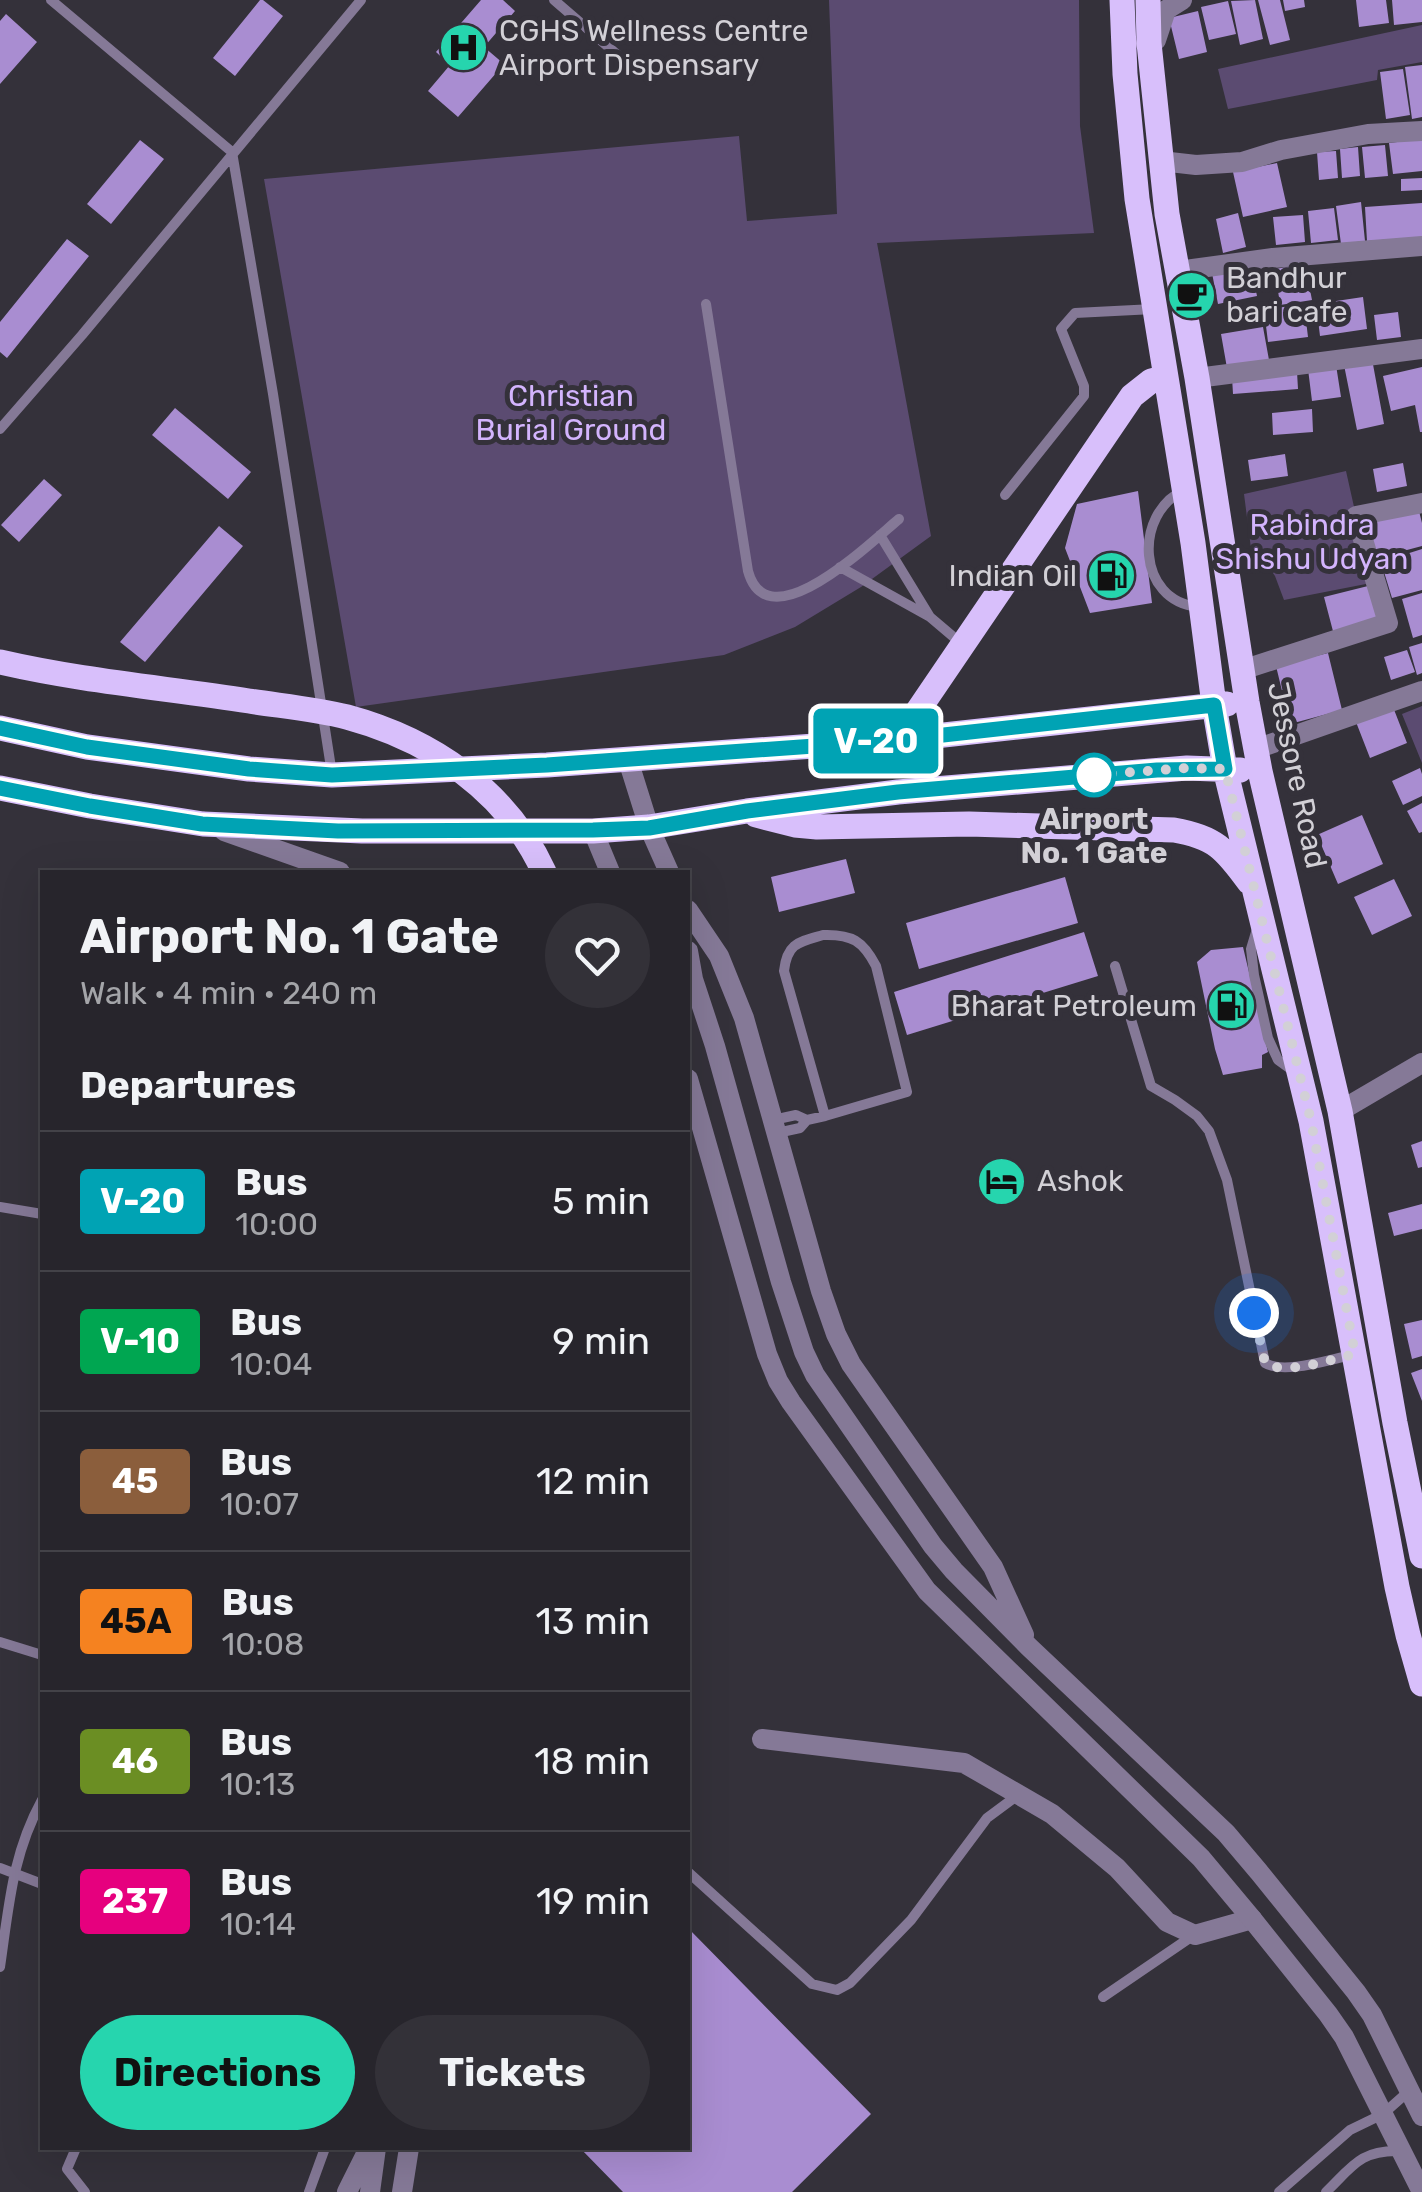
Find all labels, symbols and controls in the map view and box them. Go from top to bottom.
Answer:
place label: CGHS Wellness Centre Airport Dispensary [499,13,808,83]
hospital icon: CGHS Wellness Centre Airport Dispensary [438,22,490,74]
place label: Bandhur bari cafe [1226,260,1347,330]
cafe icon: Bandhur bari cafe [1165,269,1217,321]
park label: Christian Burial Ground [476,378,666,448]
park label: Rabindra Shishu Udyan [1216,507,1408,577]
fuel station icon: Indian Oil [1086,550,1138,602]
place label: Indian Oil [949,558,1077,594]
street label: Jessore Road [1260,678,1334,872]
line badge: V-20 [806,708,946,774]
text: V-20 [833,720,919,762]
marker: Airport No. 1 Gate [1073,754,1115,796]
place label: Airport No. 1 Gate [1021,801,1167,871]
button: heart [545,903,650,1008]
text: Airport No. 1 Gate [80,908,499,965]
text: Walk · 4 min · 240 m [80,974,377,1012]
fuel station icon: Bharat Petroleum [1206,980,1258,1032]
place label: Bharat Petroleum [951,988,1197,1024]
text: Departures [80,1062,296,1108]
hotel icon: Ashok [976,1155,1028,1207]
text: Bus [235,1159,307,1205]
place label: Ashok [1037,1163,1124,1199]
text: 5 min [552,1178,650,1224]
text: V-20 [100,1180,185,1222]
text: 10:00 [235,1205,318,1243]
your location [1229,1288,1279,1338]
text: Bus [230,1299,302,1345]
text: 9 min [552,1318,650,1364]
text: V-10 [100,1320,180,1362]
text: 10:04 [230,1345,312,1383]
text: Bus [220,1439,292,1485]
text: 12 min [536,1458,650,1504]
text: 45 [112,1460,158,1502]
text: 10:07 [220,1485,299,1523]
text: Bus [222,1579,294,1625]
text: 13 min [536,1598,650,1644]
text: 45A [100,1600,172,1642]
text: 10:08 [222,1625,304,1663]
text: Bus [220,1719,292,1765]
text: 18 min [534,1738,650,1784]
text: 46 [112,1740,158,1782]
text: 10:13 [220,1765,295,1803]
text: Bus [220,1859,292,1905]
text: 19 min [536,1878,650,1924]
text: 237 [102,1880,168,1922]
text: 10:14 [220,1905,296,1943]
button: Directions [80,2015,355,2130]
button: Tickets [375,2015,650,2130]

